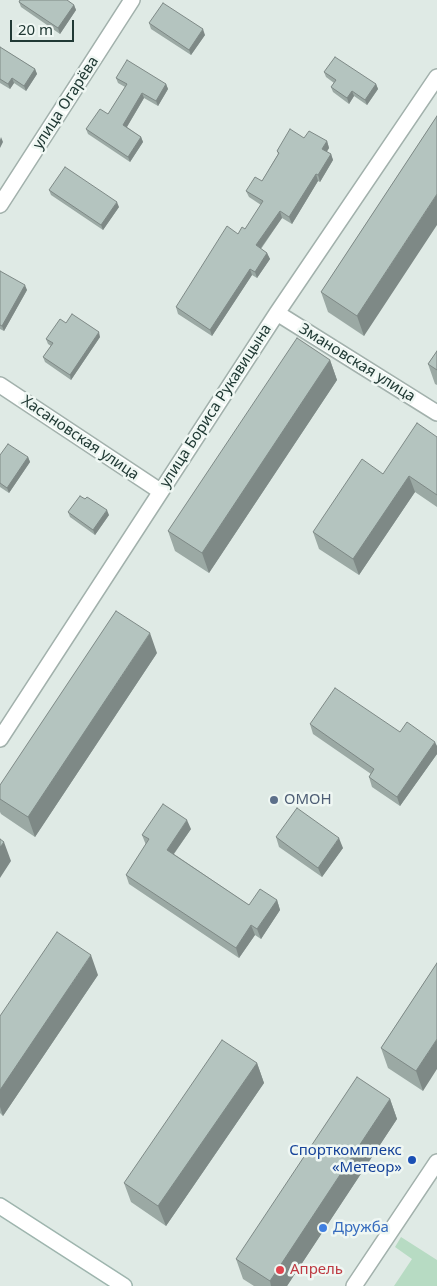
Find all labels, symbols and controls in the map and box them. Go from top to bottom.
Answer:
scale bar [12,10,76,42]
text: 20 m [18,19,53,39]
street label: улица Огарёва [29,53,103,153]
street label: Змановская улица [296,320,418,406]
street label: улица Бориса Рукавицына [156,321,276,491]
street label: Хасановская улица [18,392,142,484]
place label: ОМОН [284,791,332,809]
marker: ОМОН [268,794,280,806]
place label: Спорткомплекс «Метеор» [289,1142,402,1177]
marker: Спорткомплекс «Метеор» [406,1154,418,1166]
place label: Дружба [333,1219,389,1237]
marker: Дружба [317,1222,329,1234]
place label: Апрель [290,1261,343,1279]
marker: Апрель [274,1264,286,1276]

